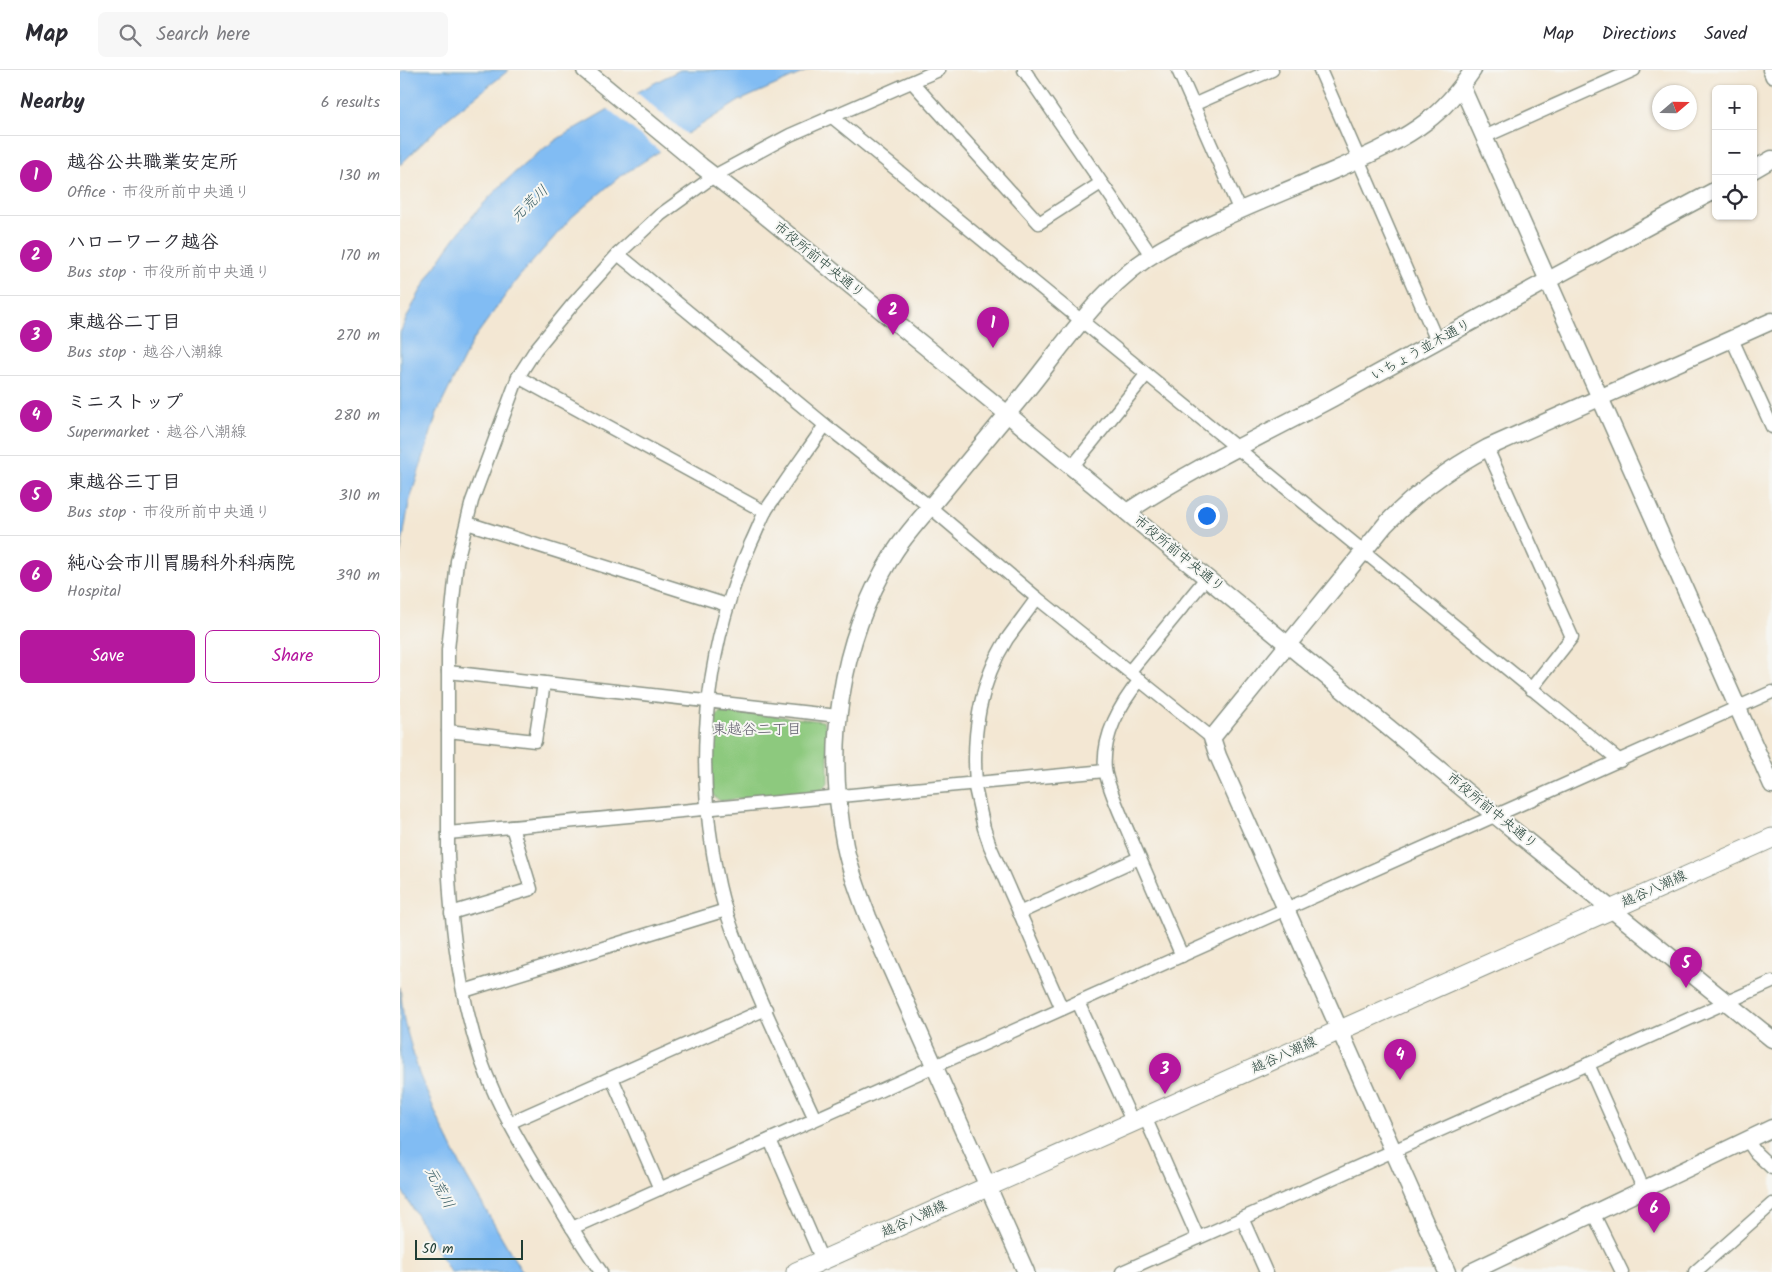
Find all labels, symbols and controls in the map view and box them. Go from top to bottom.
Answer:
search box [98,12,448,57]
text: Map [25,15,68,54]
text: Search here [156,20,250,50]
text: Map [1542,20,1574,49]
text: Directions [1602,20,1676,49]
text: Saved [1704,20,1747,49]
icon: search [116,21,144,49]
north arrow [1652,85,1697,130]
map controls [1712,85,1757,220]
button: + [1712,85,1757,130]
text: Nearby [20,86,85,119]
text: 6 results [321,90,380,115]
button: − [1712,130,1757,175]
text: 越谷公共職業安定所 [67,148,238,178]
text: 1 [34,163,38,188]
text: 130 m [339,163,380,188]
button: locate [1712,175,1757,220]
text: Office · 市役所前中央通り [67,180,250,205]
water label: 元荒川 [505,180,555,228]
street label: 市役所前中央通り [769,216,869,304]
text: ハローワーク越谷 [67,228,219,258]
text: 2 [31,243,41,268]
text: 170 m [340,243,380,268]
text: Bus stop · 市役所前中央通り [67,260,271,285]
pin: 2 [877,294,909,335]
pin: 1 [977,307,1009,348]
text: 東越谷二丁目 [67,308,181,338]
street label: いちょう並木通り [1367,313,1475,387]
text: 3 [32,323,40,348]
text: 270 m [336,323,380,348]
text: Bus stop · 越谷八潮線 [67,340,223,365]
text: ミニストップ [67,388,183,418]
text: 4 [32,403,40,428]
text: 280 m [334,403,380,428]
text: Supermarket · 越谷八潮線 [67,420,246,445]
text: 東越谷三丁目 [67,468,181,498]
text: 5 [32,483,40,508]
text: 310 m [339,483,380,508]
text: Bus stop · 市役所前中央通り [67,500,271,525]
your location [1194,503,1220,529]
street label: 市役所前中央通り [1129,510,1229,598]
text: 純心会市川胃腸科外科病院 [67,549,295,579]
text: 6 [32,563,40,588]
text: 390 m [336,563,380,588]
text: Hospital [67,579,121,604]
button: Save [20,630,195,683]
button: Share [205,630,380,683]
district label: 東越谷二丁目 [712,718,802,742]
street label: 市役所前中央通り [1442,767,1542,855]
street label: 越谷八潮線 [1618,865,1690,913]
pin: 5 [1670,947,1702,988]
street label: 越谷八潮線 [1248,1031,1320,1079]
pin: 4 [1384,1039,1416,1080]
pin: 3 [1149,1053,1181,1094]
water label: 元荒川 [418,1162,460,1214]
pin: 6 [1638,1192,1670,1233]
street label: 越谷八潮線 [878,1195,950,1243]
scale bar [415,1237,522,1260]
text: 50 m [422,1238,453,1260]

